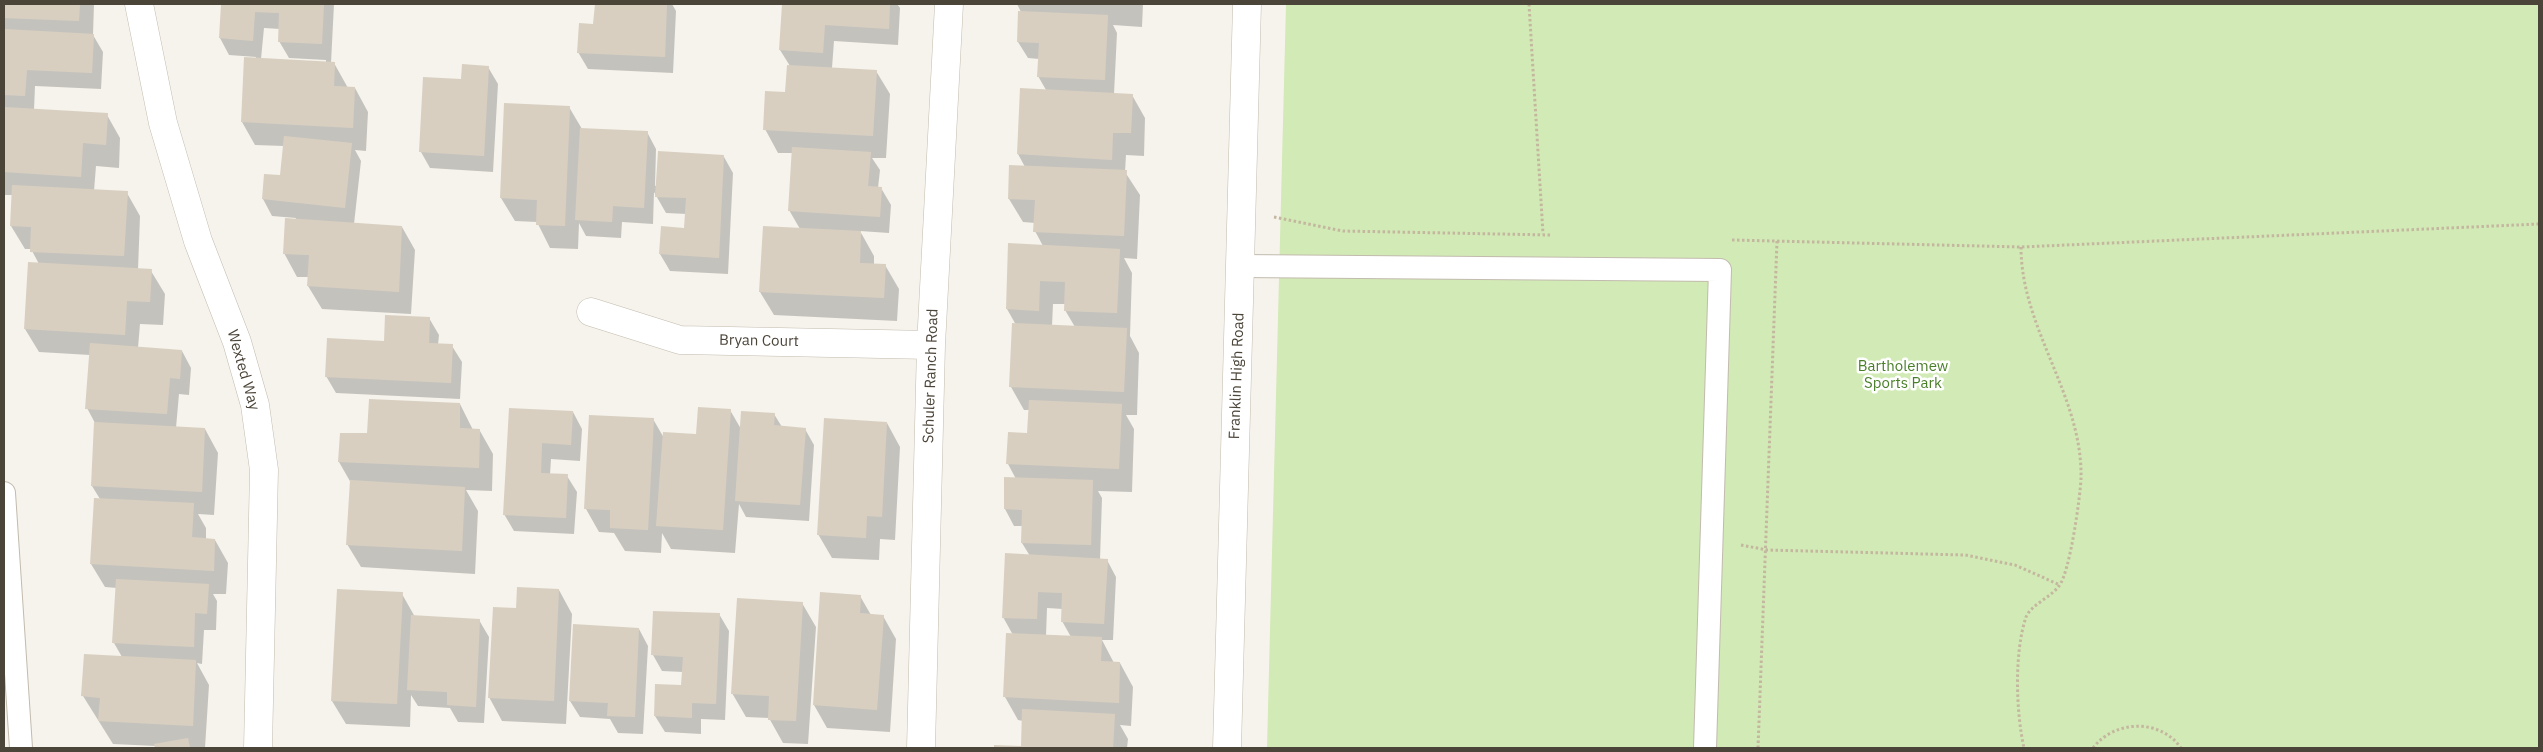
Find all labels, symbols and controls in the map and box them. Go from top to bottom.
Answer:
street label: Schuler Ranch Road [920,308,942,444]
street label: Franklin High Road [1226,312,1248,440]
street label: Wexted Way [223,328,263,412]
street label: Bryan Court [719,331,799,351]
park label: Bartholemew Sports Park [1858,358,1948,393]

